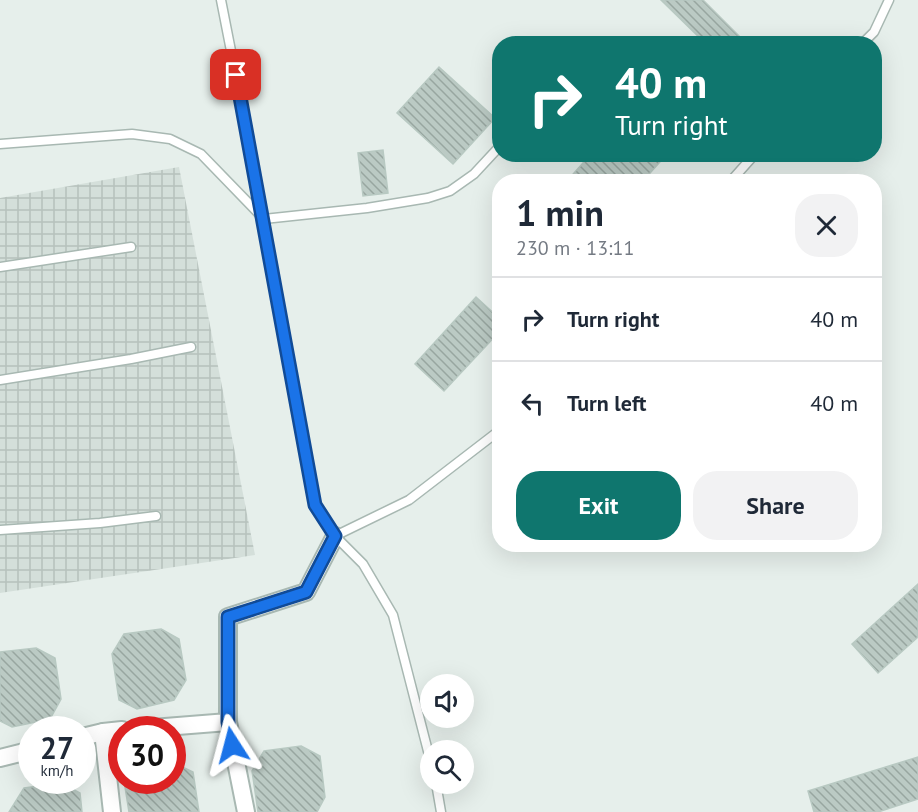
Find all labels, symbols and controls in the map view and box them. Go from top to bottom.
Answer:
pin [210,49,261,100]
text: 40 m [615,55,707,110]
icon: arrive [219,58,252,91]
icon: right [516,60,594,138]
text: Turn right [615,108,728,142]
text: 1 min [516,189,604,236]
button: close [795,194,858,257]
text: 230 m · 13:11 [516,235,634,261]
icon: right [516,303,549,336]
text: Turn right [567,305,659,333]
text: 40 m [810,305,858,333]
icon: left [516,387,549,420]
text: Turn left [567,389,647,417]
text: 40 m [810,389,858,417]
button: Exit [516,471,681,540]
button: Share [693,471,858,540]
map controls [420,674,474,794]
button: sound [420,674,474,728]
position arrow [200,713,264,777]
speed limit sign: 30 [108,716,186,794]
text: 27 [40,728,74,767]
button: search [420,740,474,794]
text: km/h [41,761,73,780]

